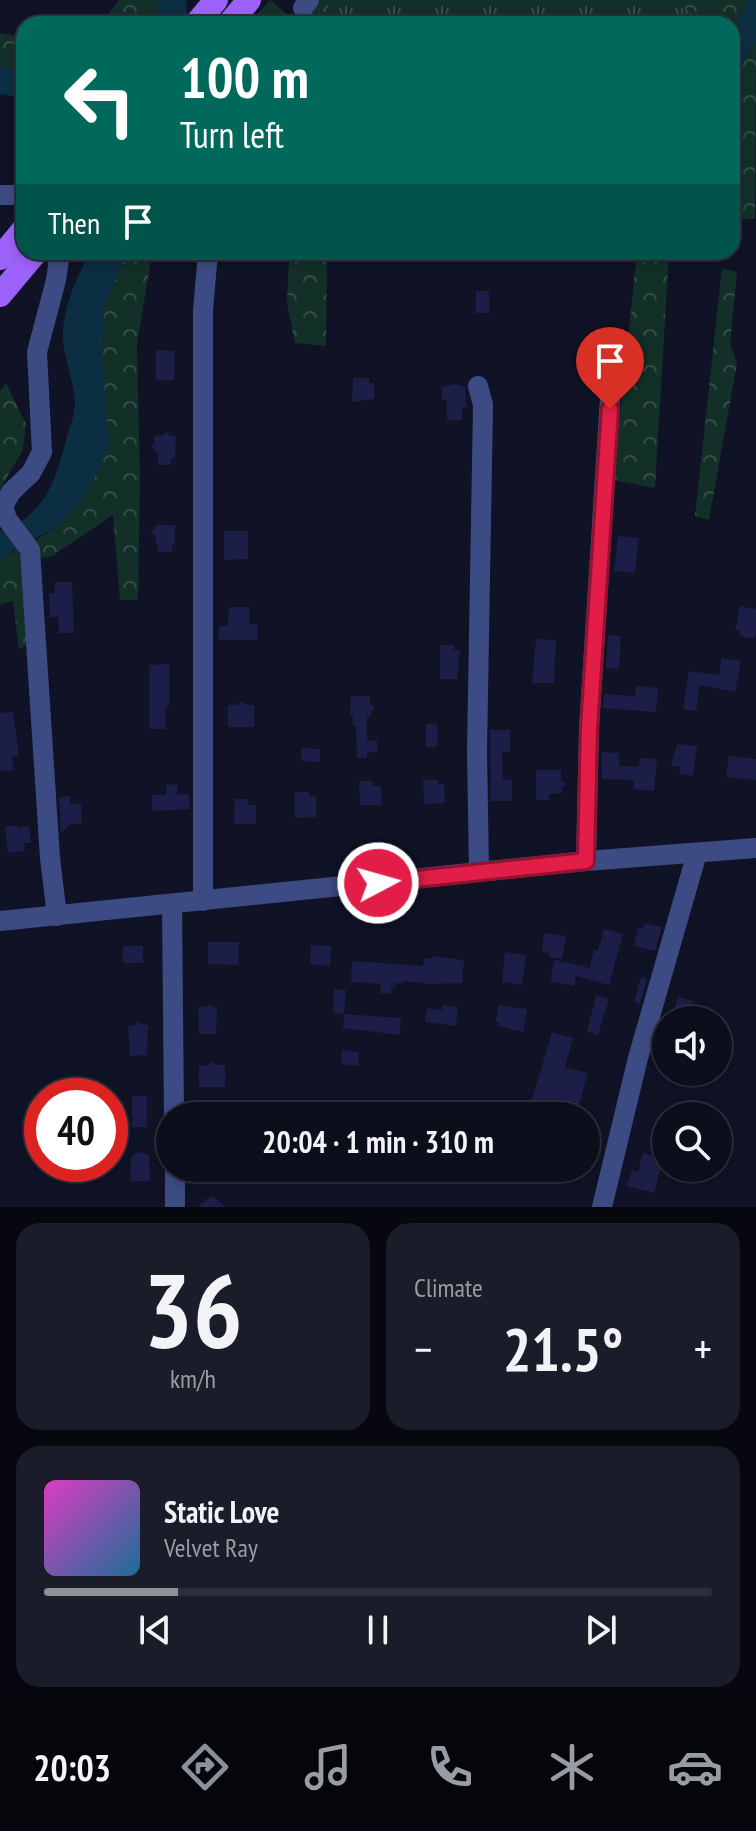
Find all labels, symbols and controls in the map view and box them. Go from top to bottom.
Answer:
text: 100 m [180,41,309,113]
icon: left [48,48,152,152]
text: Turn left [180,111,284,158]
icon: arrive [116,200,160,244]
text: Then [48,203,100,242]
pin [576,327,644,409]
icon: arrive [588,339,632,383]
position arrow [336,841,420,925]
map controls [652,1006,732,1182]
button: sound [652,1006,732,1086]
speed limit sign: 40 [24,1078,128,1182]
button: search [652,1102,732,1182]
text: 20:04 · 1 min · 310 m [262,1122,494,1161]
text: 36 [143,1242,243,1377]
text: Climate [414,1271,483,1304]
text: 21.5° [503,1310,623,1388]
text: − [414,1320,432,1377]
text: + [694,1320,712,1377]
text: km/h [170,1362,216,1395]
text: Static Love [164,1492,279,1531]
text: Velvet Ray [164,1531,258,1564]
icon: previous [133,1608,177,1652]
icon: pause [356,1608,400,1652]
icon: next [579,1608,623,1652]
icon: directions [177,1739,233,1795]
icon: music [300,1739,356,1795]
icon: phone [422,1739,478,1795]
icon: climate [544,1739,600,1795]
icon: car [667,1739,723,1795]
text: 20:03 [33,1744,111,1791]

